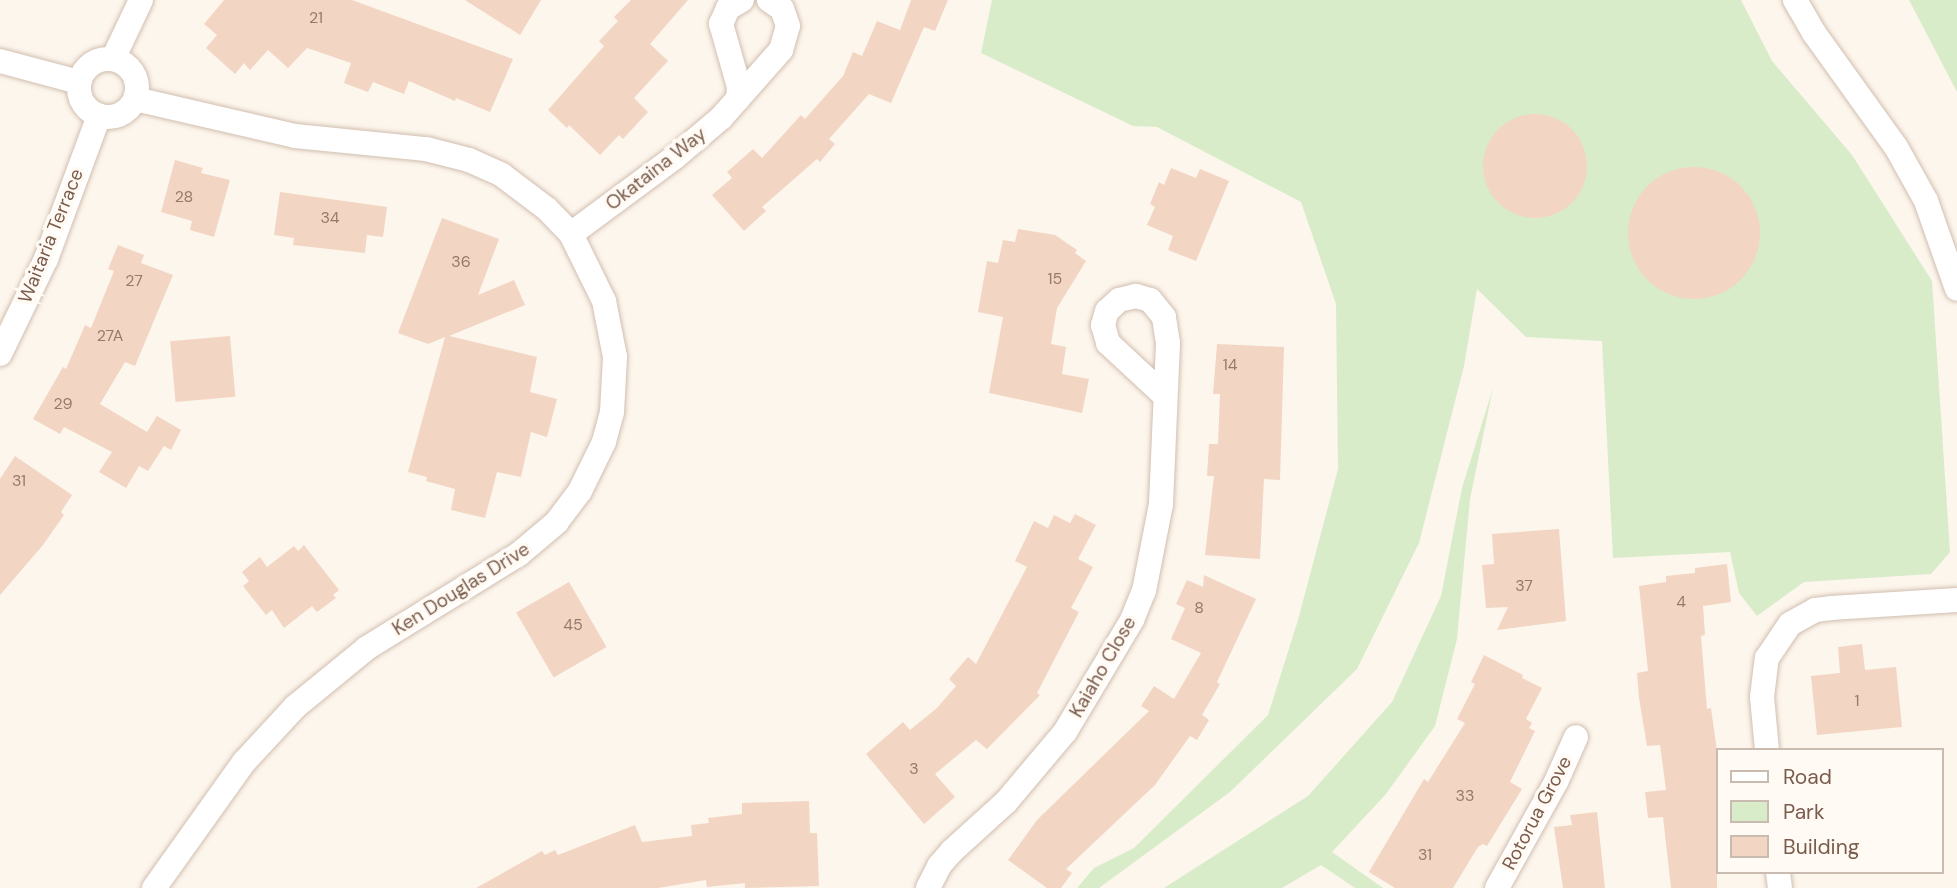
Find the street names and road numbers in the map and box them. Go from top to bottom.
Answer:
street label: Okataina Way [601,123,711,215]
street label: Waitaria Terrace [14,165,88,307]
street label: Ken Douglas Drive [388,538,534,640]
street label: Kaiaho Close [1065,613,1141,721]
street label: Rotorua Grove [1497,752,1577,874]

